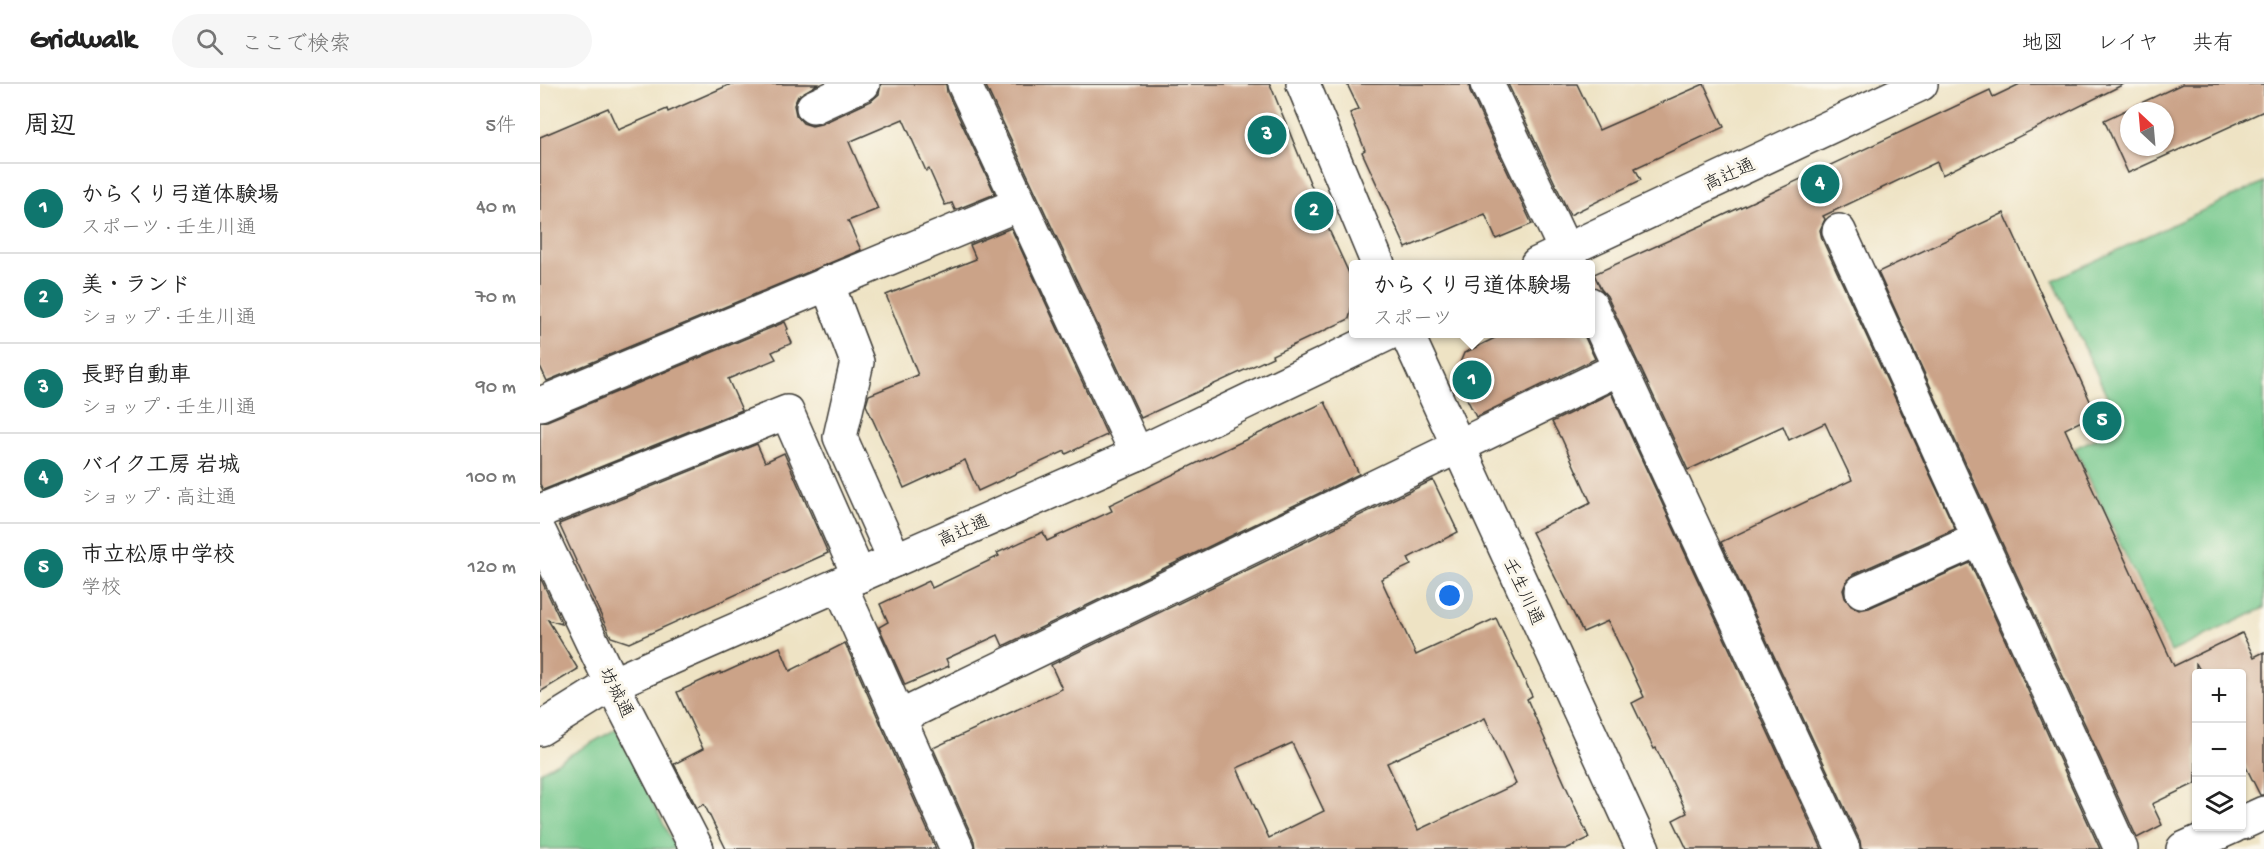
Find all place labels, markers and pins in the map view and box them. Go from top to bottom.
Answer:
pin: 3 [1248,112,1286,158]
pin: 4 [1800,162,1840,206]
pin: 2 [1294,188,1334,234]
pin: 1 [1452,358,1492,402]
pin: 5 [2082,398,2122,444]

